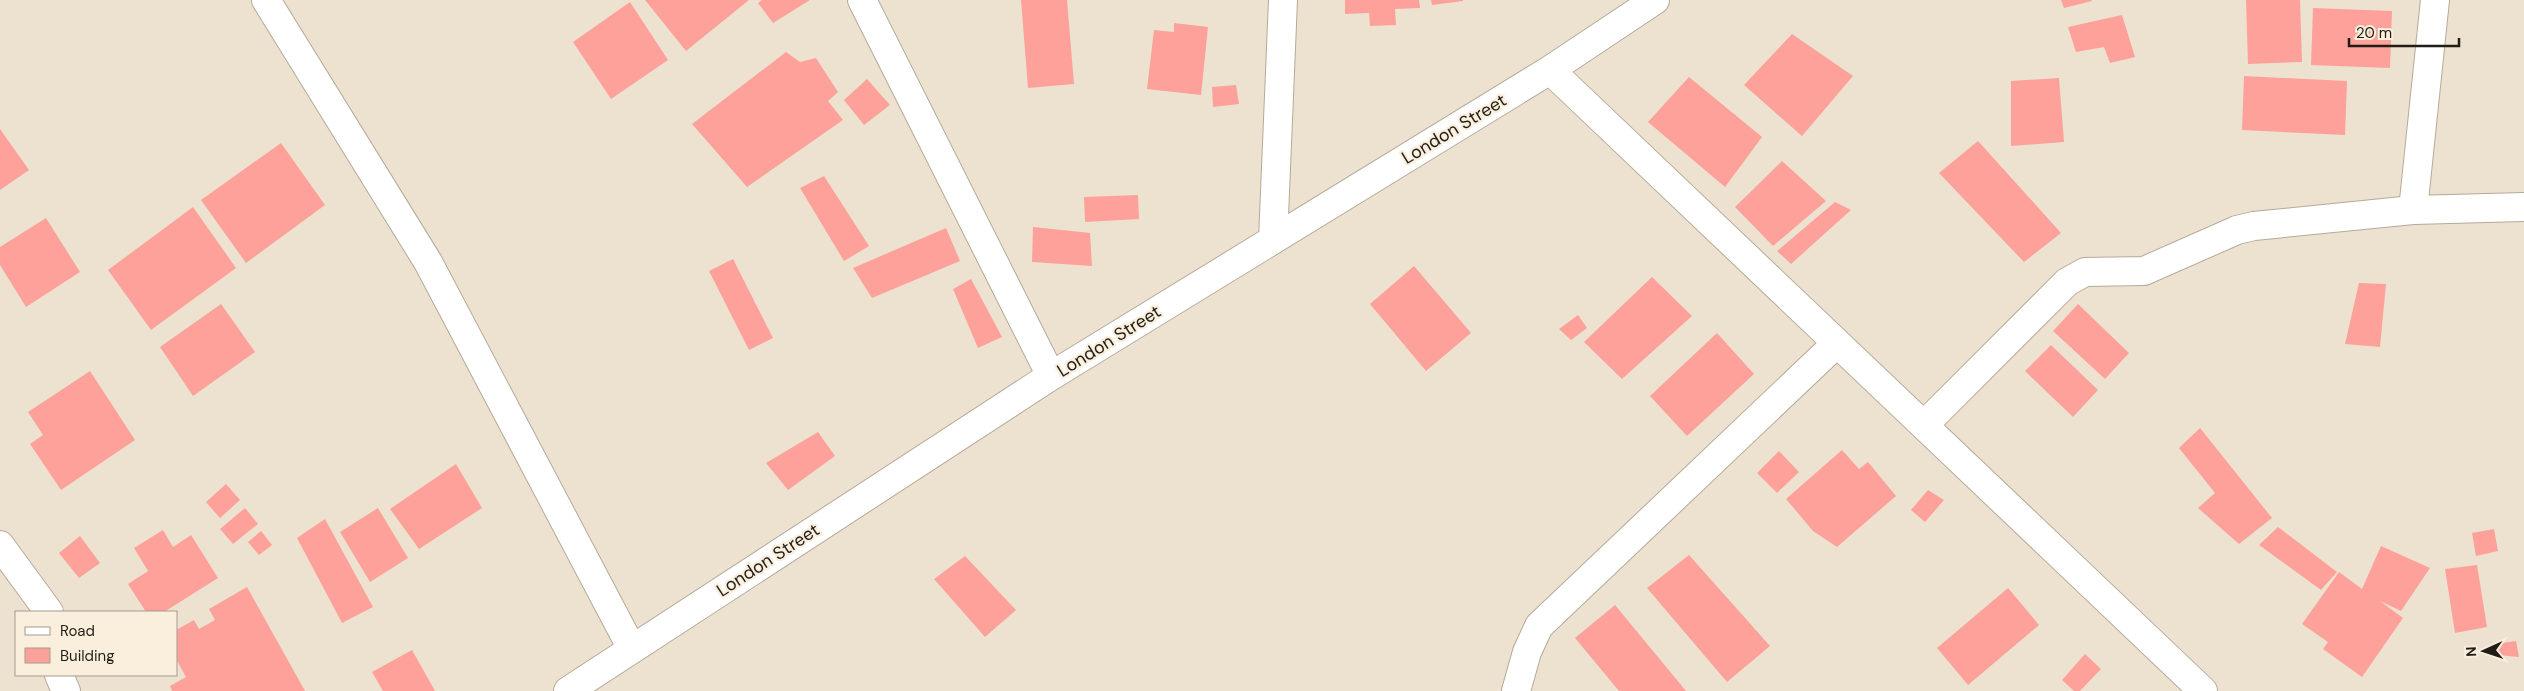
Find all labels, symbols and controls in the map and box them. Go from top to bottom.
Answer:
scale bar [2349,15,2459,47]
text: 20 m [2356,23,2392,43]
street label: London Street [1397,88,1511,170]
street label: London Street [1053,300,1165,382]
street label: London Street [712,518,824,602]
legend [15,611,178,676]
text: Road [60,621,95,641]
north arrow [2459,626,2509,676]
text: Building [60,646,115,666]
text: N [2462,646,2480,657]

